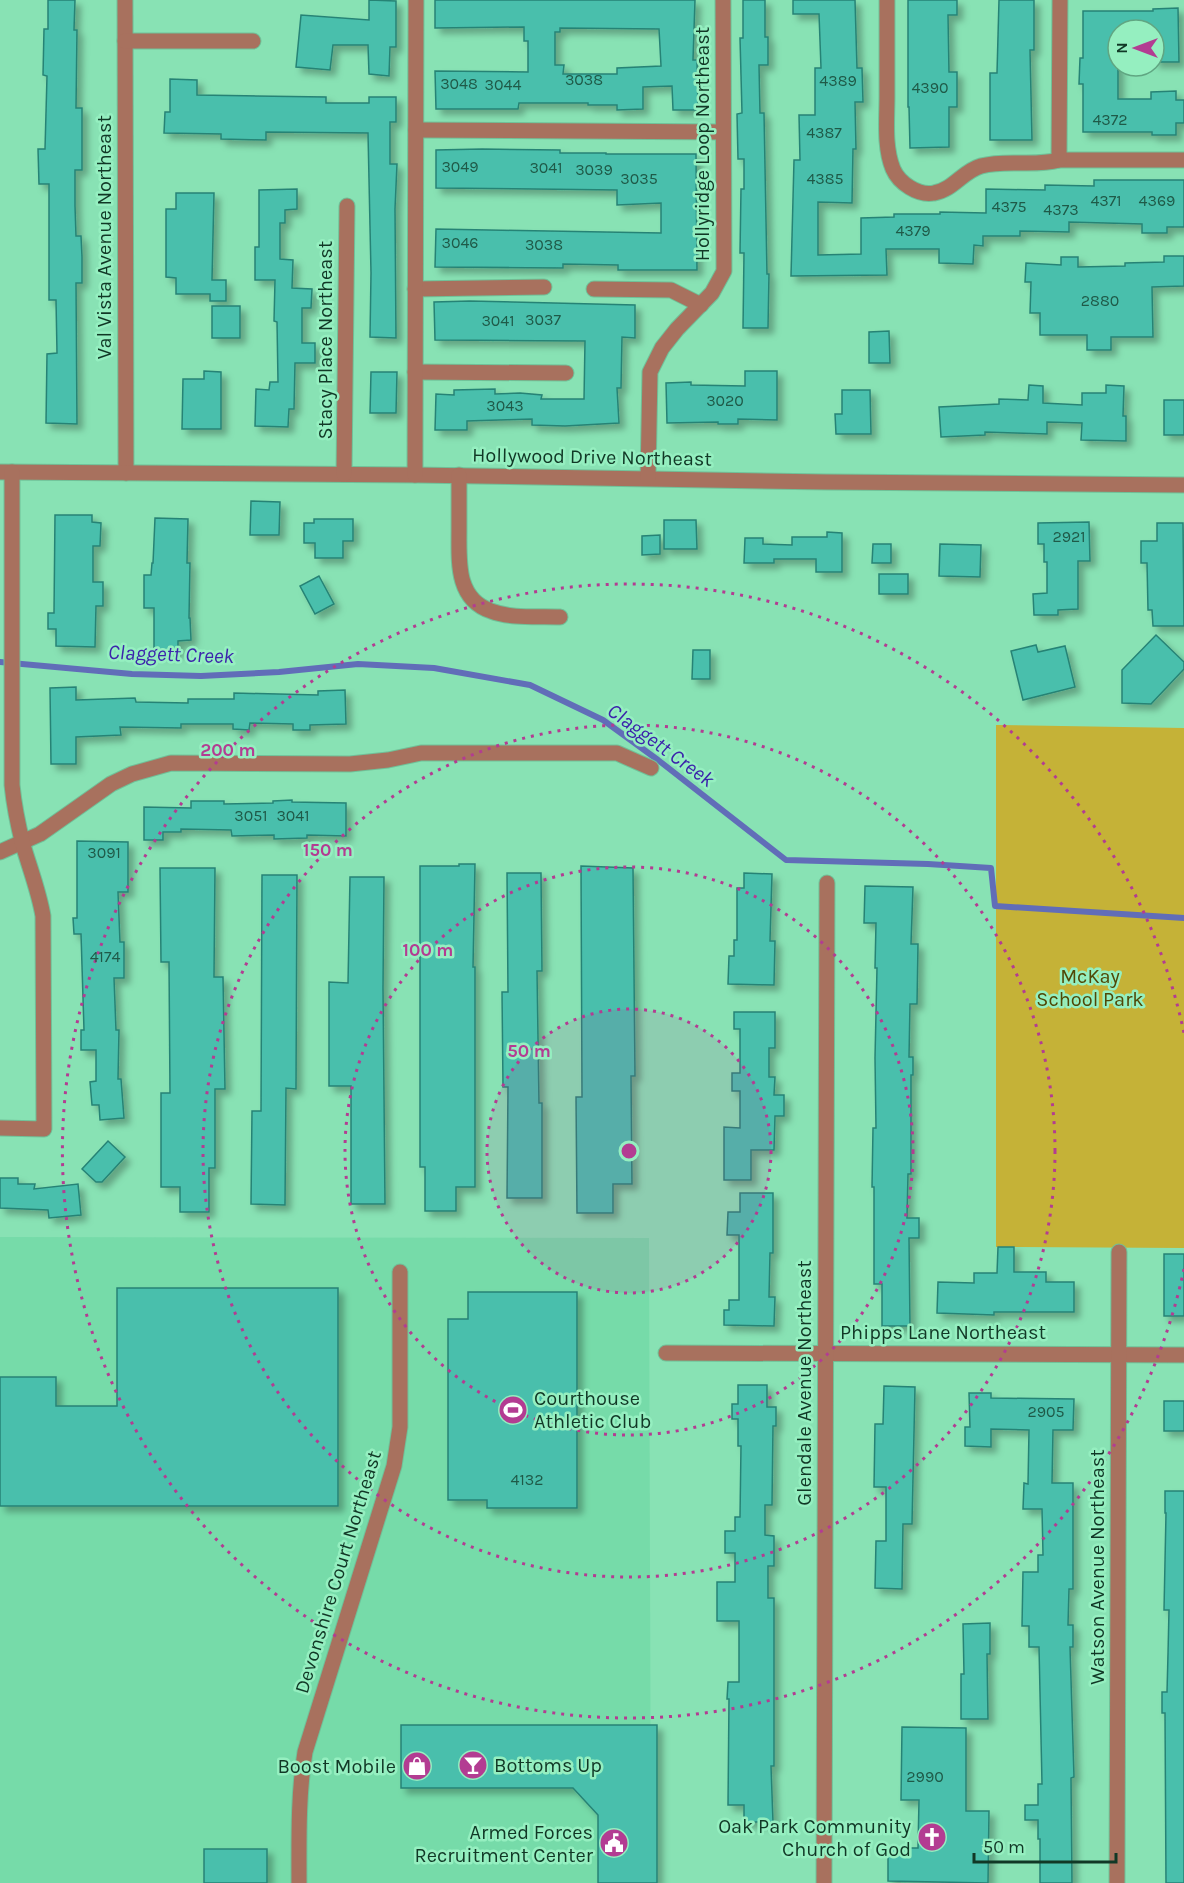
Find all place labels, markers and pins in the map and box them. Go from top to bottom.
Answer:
centre of rings [619,1141,639,1161]
place label: Courthouse Athletic Club [534,1387,651,1433]
sports icon: Courthouse Athletic Club [497,1394,529,1426]
bar icon: Bottoms Up [457,1749,489,1781]
shop icon: Boost Mobile [401,1750,433,1782]
place label: Bottoms Up [494,1754,602,1777]
place label: Boost Mobile [277,1755,396,1778]
place label: Oak Park Community Church of God [718,1815,911,1861]
place label: Armed Forces Recruitment Center [414,1821,594,1867]
church icon: Oak Park Community Church of God [916,1821,948,1853]
public building icon: Armed Forces Recruitment Center [598,1827,630,1859]

